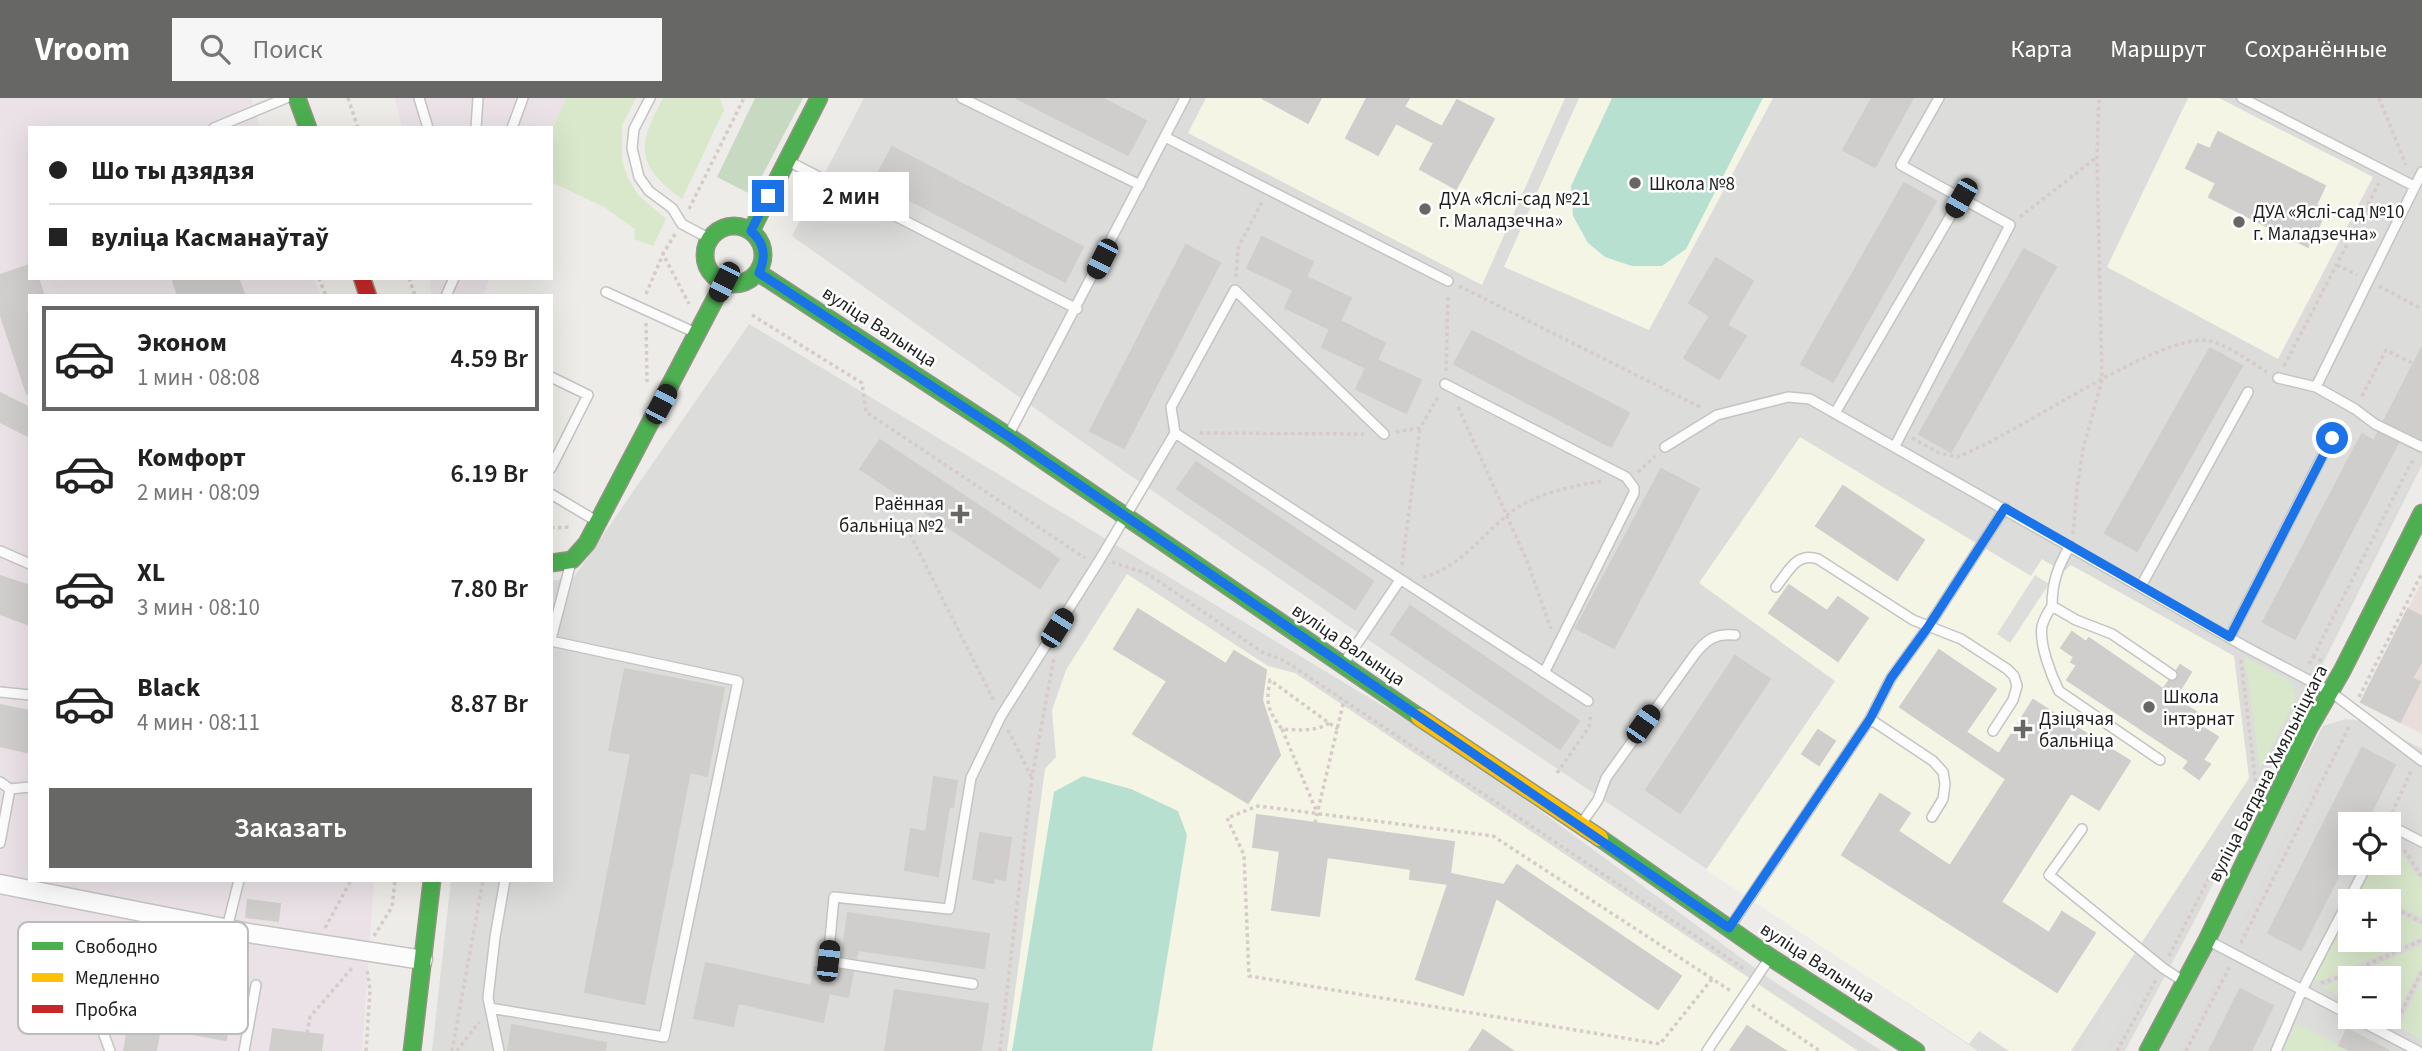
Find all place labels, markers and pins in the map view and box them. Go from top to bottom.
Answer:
place label: Школа №8 [1649,171,1735,198]
marker: Школа №8 [1627,175,1643,191]
place label: ДУА «Яслі-сад №21 г. Маладзечна» [1439,186,1591,235]
place label: ДУА «Яслі-сад №10 г. Маладзечна» [2253,199,2405,248]
marker: ДУА «Яслі-сад №21 г. Маладзечна» [1417,201,1433,217]
marker: ДУА «Яслі-сад №10 г. Маладзечна» [2231,214,2247,230]
place label: Раённая бальніца №2 [839,491,944,540]
marker: Раённая бальніца №2 [950,504,970,524]
place label: Школа інтэрнат [2163,684,2235,733]
marker: Школа інтэрнат [2141,699,2157,715]
place label: Дзіцячая бальніца [2039,706,2114,755]
marker: Дзіцячая бальніца [2013,719,2033,739]

